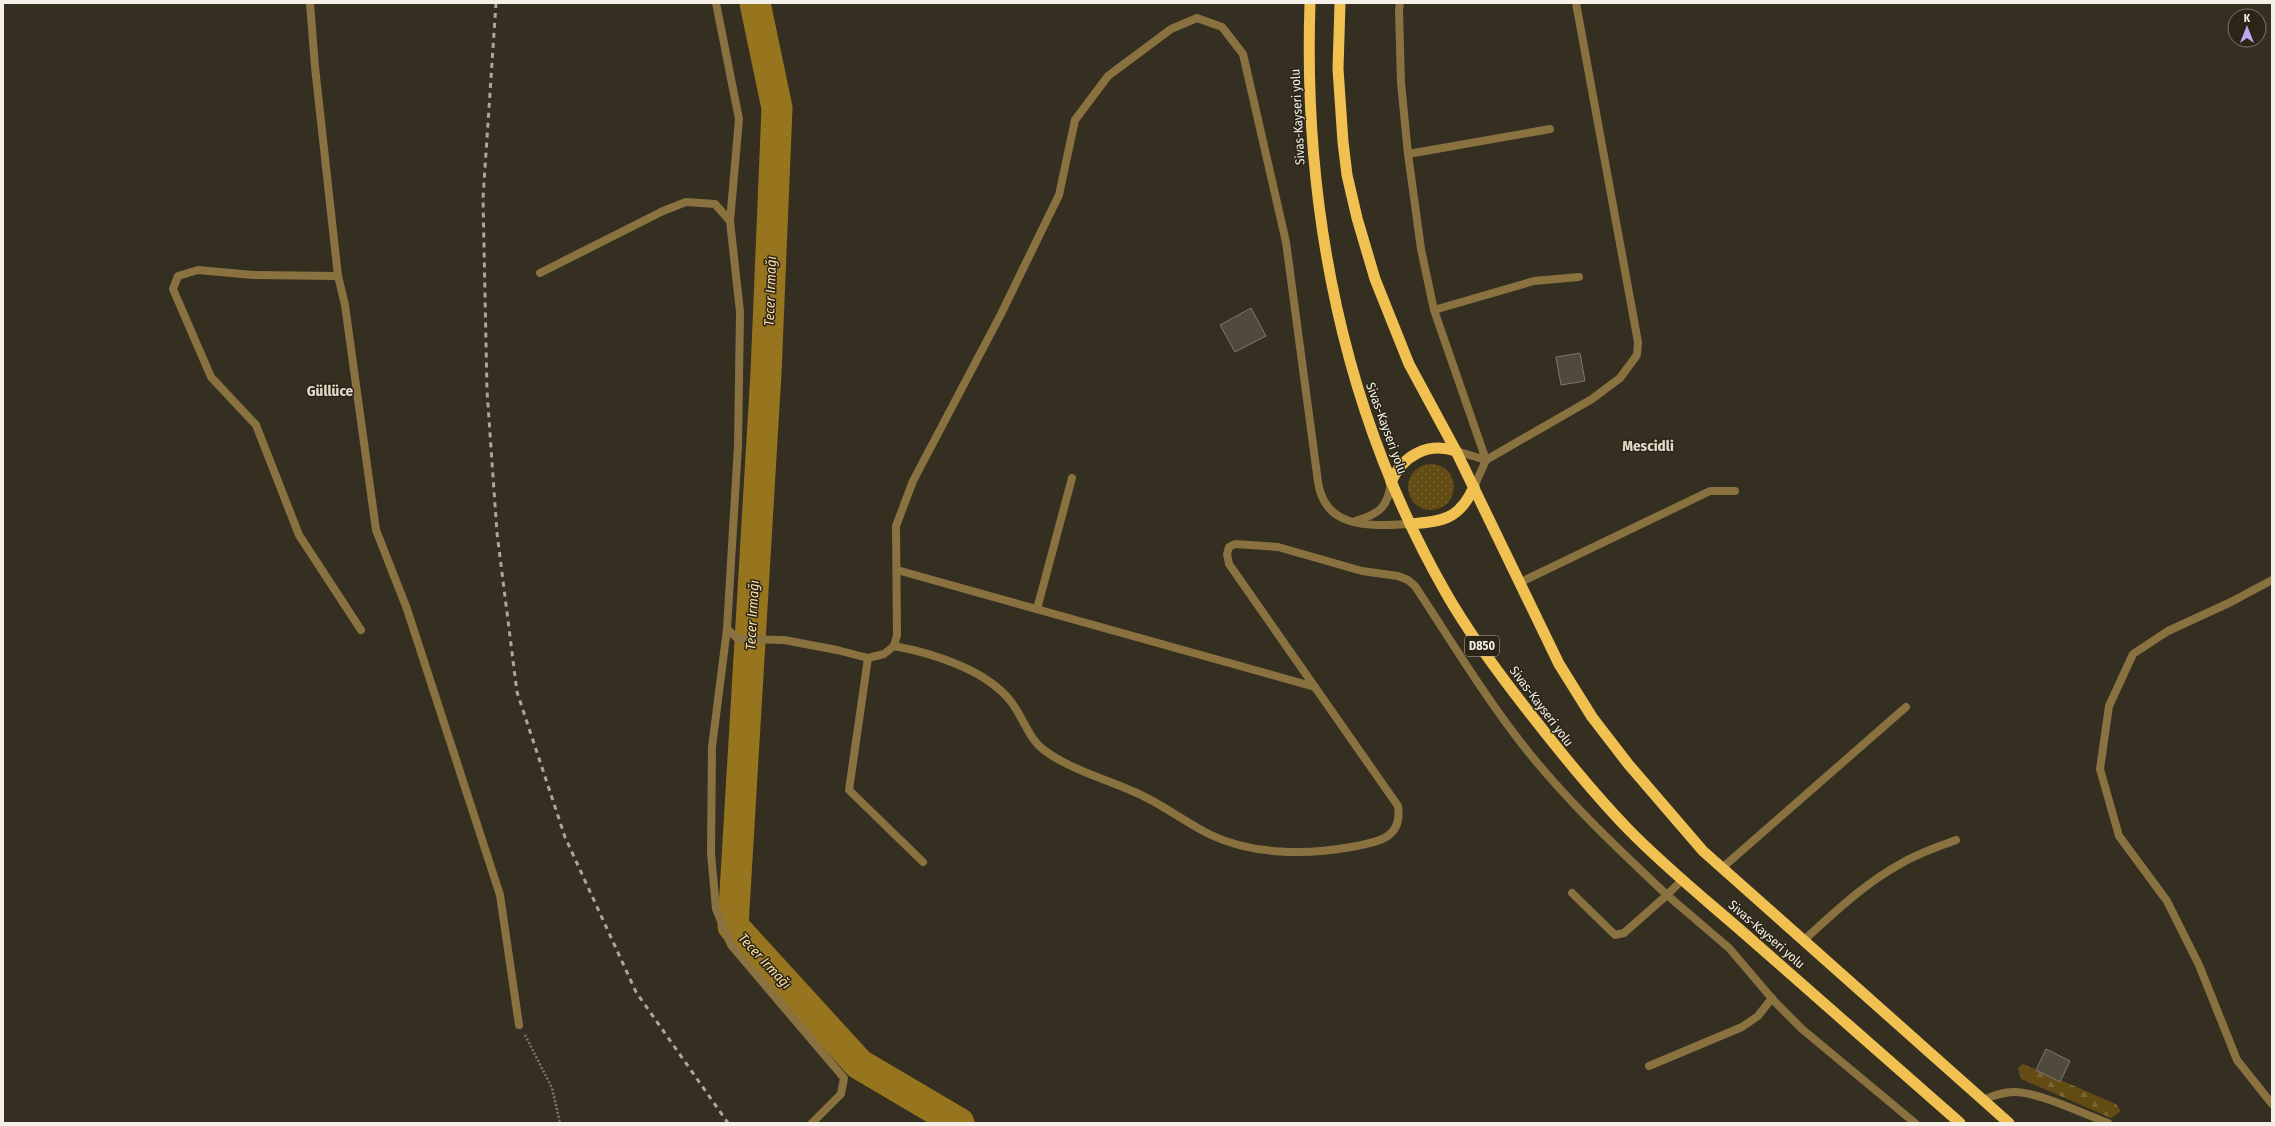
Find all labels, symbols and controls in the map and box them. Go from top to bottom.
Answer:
north arrow [2227,8,2267,48]
text: K [2244,12,2251,25]
street label: Sivas-Kayseri yolu [1287,69,1308,165]
water label: Tecer Irmağı [761,256,780,326]
street label: Sivas-Kayseri yolu [1363,380,1410,476]
district label: Güllüce [307,382,354,400]
district label: Mescidli [1622,437,1674,455]
water label: Tecer Irmağı [742,580,763,650]
road number: D850 [1465,636,1499,656]
street label: Sivas-Kayseri yolu [1507,663,1577,749]
street label: Sivas-Kayseri yolu [1725,897,1808,972]
water label: Tecer Irmağı [735,930,795,993]

